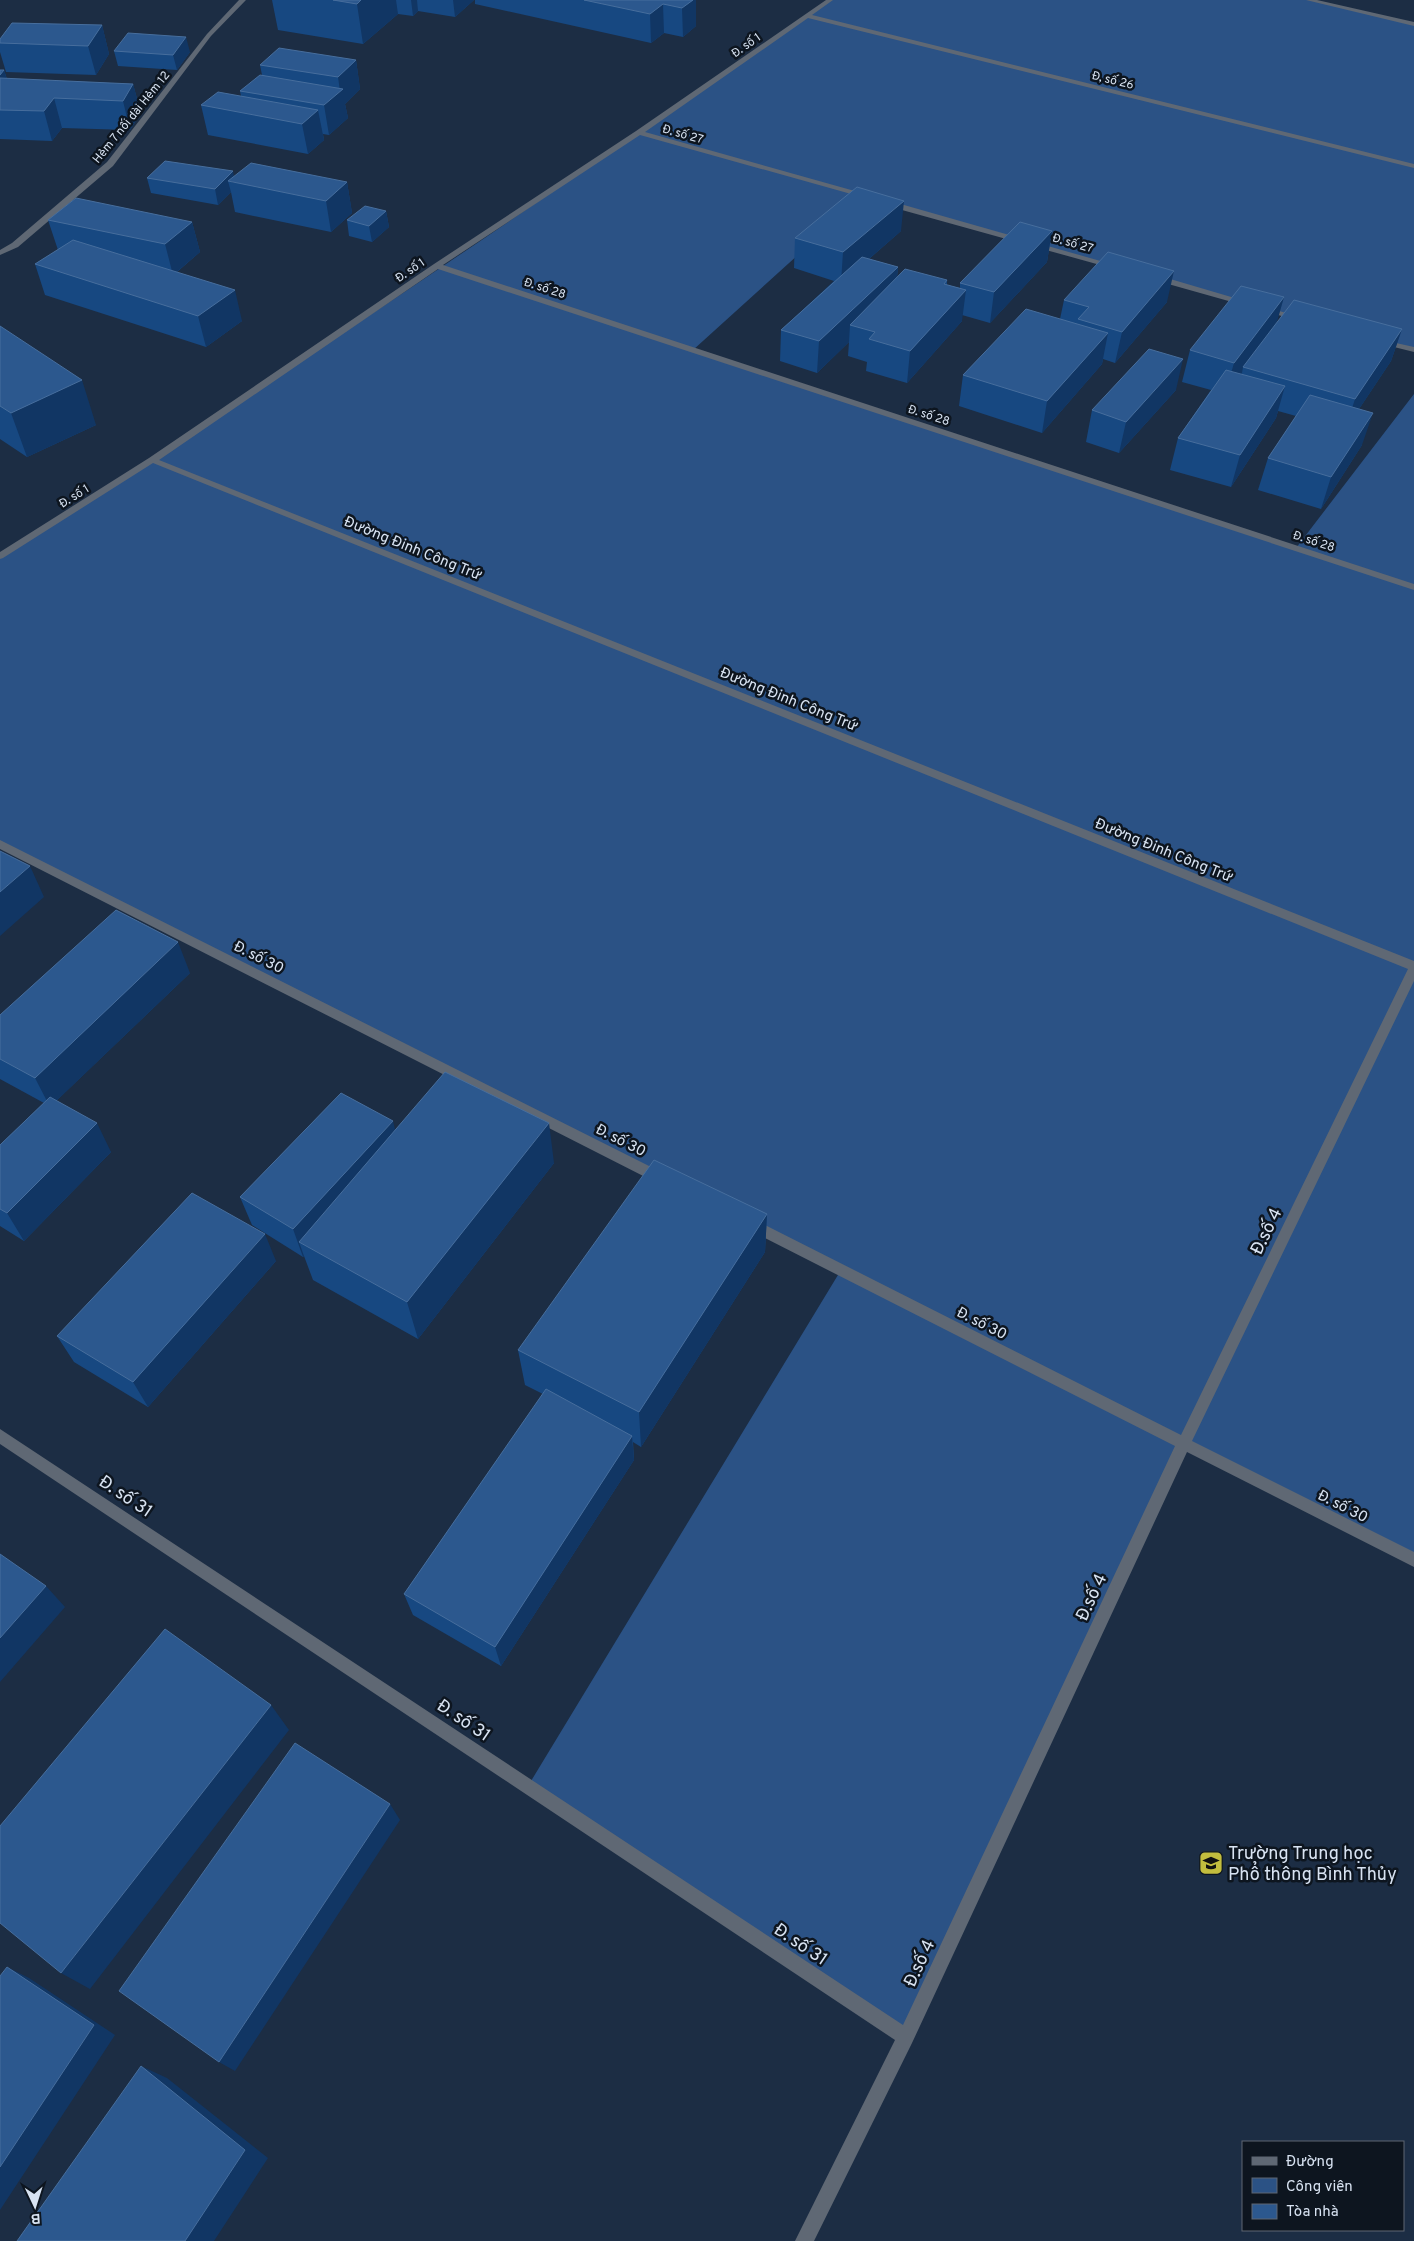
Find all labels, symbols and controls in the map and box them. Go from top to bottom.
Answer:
street label: Đ. số 1 [729,30,765,62]
street label: Hẻm 7 nối dài Hẻm 12 [90,68,174,167]
street label: Đ, số 26 [1090,68,1135,94]
street label: Đ. số 27 [660,122,705,148]
street label: Đ. số 27 [1050,231,1095,257]
street label: Đ. số 1 [393,255,429,287]
street label: Đ. số 28 [522,275,568,303]
street label: Đ. số 28 [906,402,952,430]
street label: Đ. số 1 [56,481,93,512]
street label: Đường Đinh Công Trứ [341,513,485,586]
street label: Đ. số 28 [1291,528,1337,556]
street label: Đường Đinh Công Trứ [717,664,861,737]
street label: Đường Đinh Công Trứ [1092,815,1236,888]
street label: Đ. số 30 [230,937,287,979]
street label: Đ. số 30 [592,1120,649,1162]
street label: Đ.số 4 [1245,1204,1288,1259]
street label: Đ. số 30 [953,1303,1010,1345]
street label: Đ. số 31 [94,1470,157,1524]
street label: Đ. số 30 [1314,1486,1371,1528]
street label: Đ.số 4 [1071,1570,1113,1625]
street label: Đ. số 31 [432,1694,495,1748]
place label: Trường Trung học Phổ thông Bình Thủy [1228,1843,1397,1887]
school or university icon: Trường Trung học Phổ thông Bình Thủy [1198,1850,1224,1876]
street label: Đ. số 31 [769,1918,832,1972]
street label: Đ.số 4 [899,1936,941,1991]
legend [1242,2141,1404,2231]
text: Đường [1286,2153,1334,2172]
text: Công viên [1286,2178,1353,2197]
north arrow [10,2181,60,2231]
text: Tòa nhà [1286,2203,1339,2222]
text: B [30,2209,41,2226]

